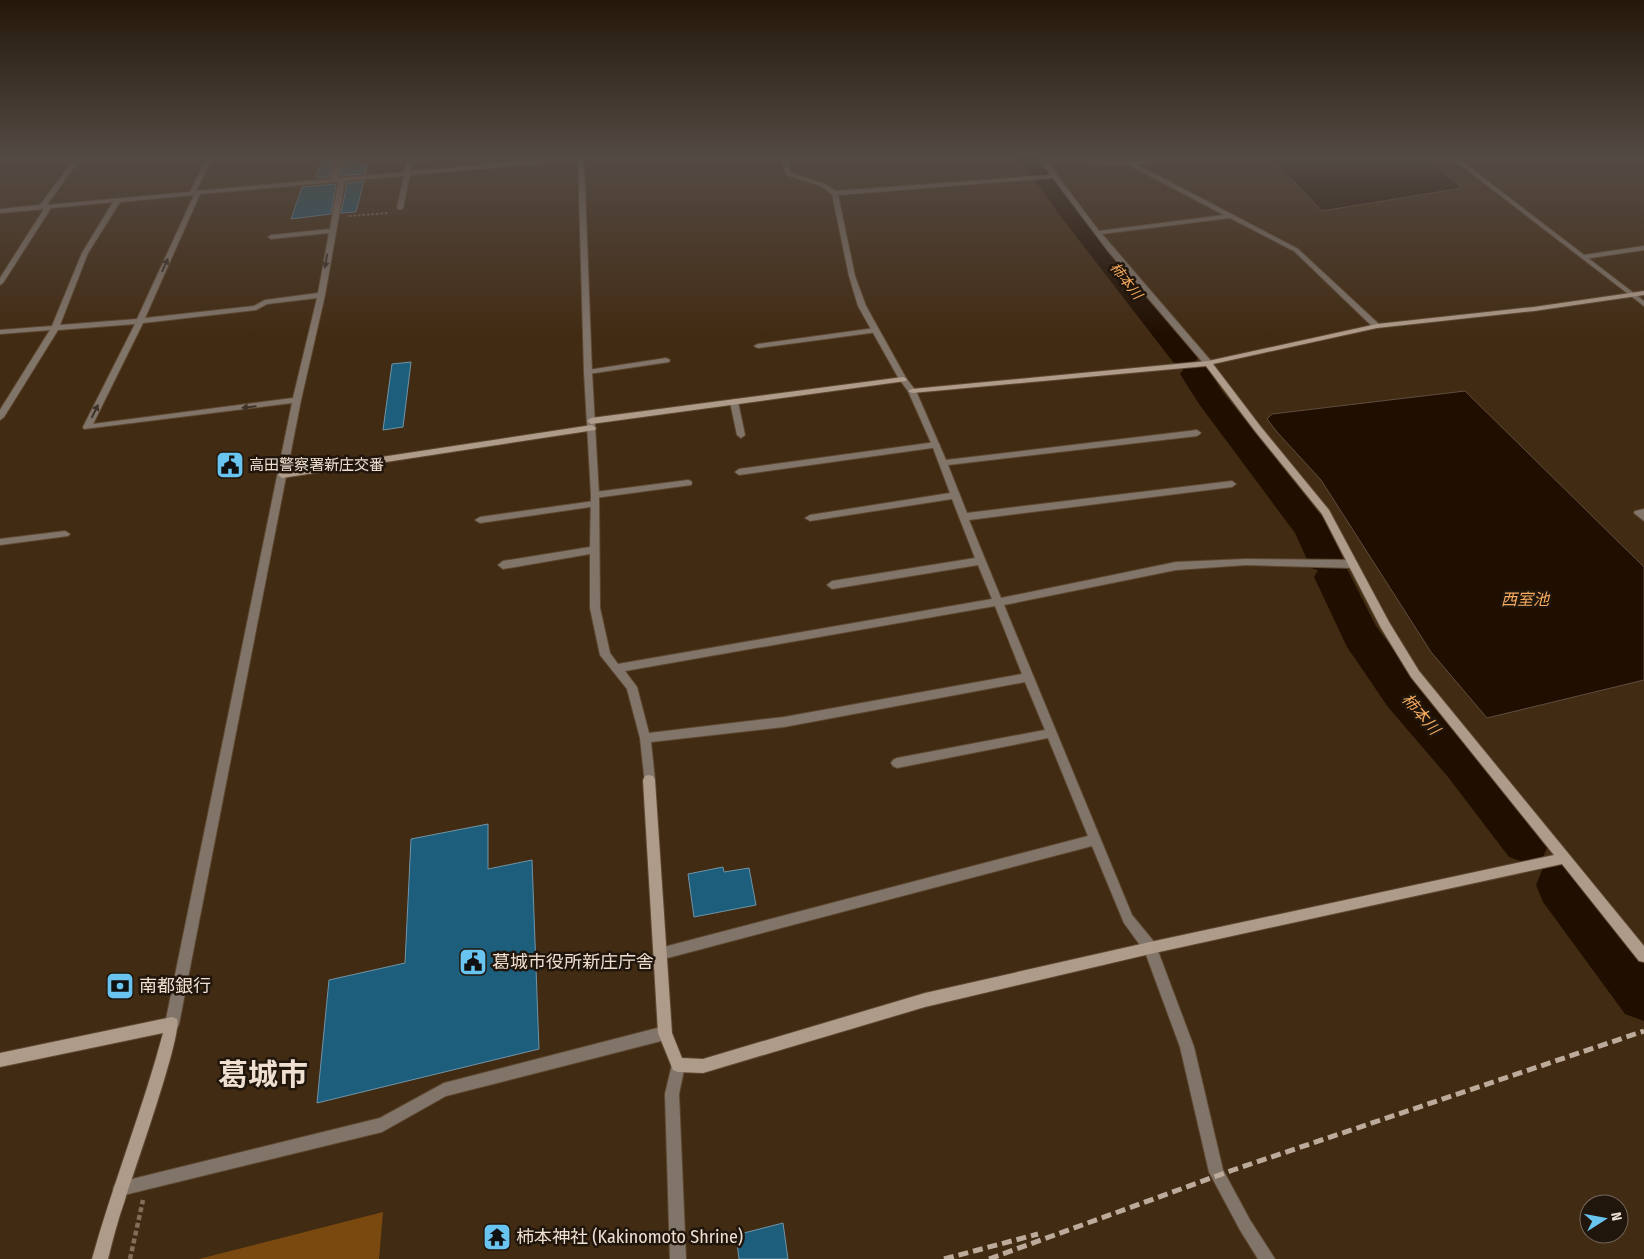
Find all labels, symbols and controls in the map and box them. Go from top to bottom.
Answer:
one-way arrow [322,254,330,270]
one-way arrow [162,258,170,272]
water label: 柿本川 [1106,259,1147,304]
one-way arrow [240,403,256,411]
one-way arrow [91,404,99,418]
public building icon: 高田警察署新庄交番 [215,450,245,480]
place label: 高田警察署新庄交番 [249,456,384,474]
water label: 西室池 [1501,590,1551,609]
water label: 柿本川 [1398,690,1445,740]
public building icon: 葛城市役所新庄庁舎 [458,947,488,977]
place label: 葛城市役所新庄庁舎 [492,951,654,973]
bank icon: 南都銀行 [105,971,135,1001]
place label: 南都銀行 [139,975,211,997]
district label: 葛城市 [218,1057,308,1093]
north arrow [1579,1194,1629,1244]
text: N [1607,1211,1625,1222]
temple icon: 柿本神社 (Kakinomoto Shrine) [482,1222,512,1252]
place label: 柿本神社 (Kakinomoto Shrine) [516,1226,743,1248]

